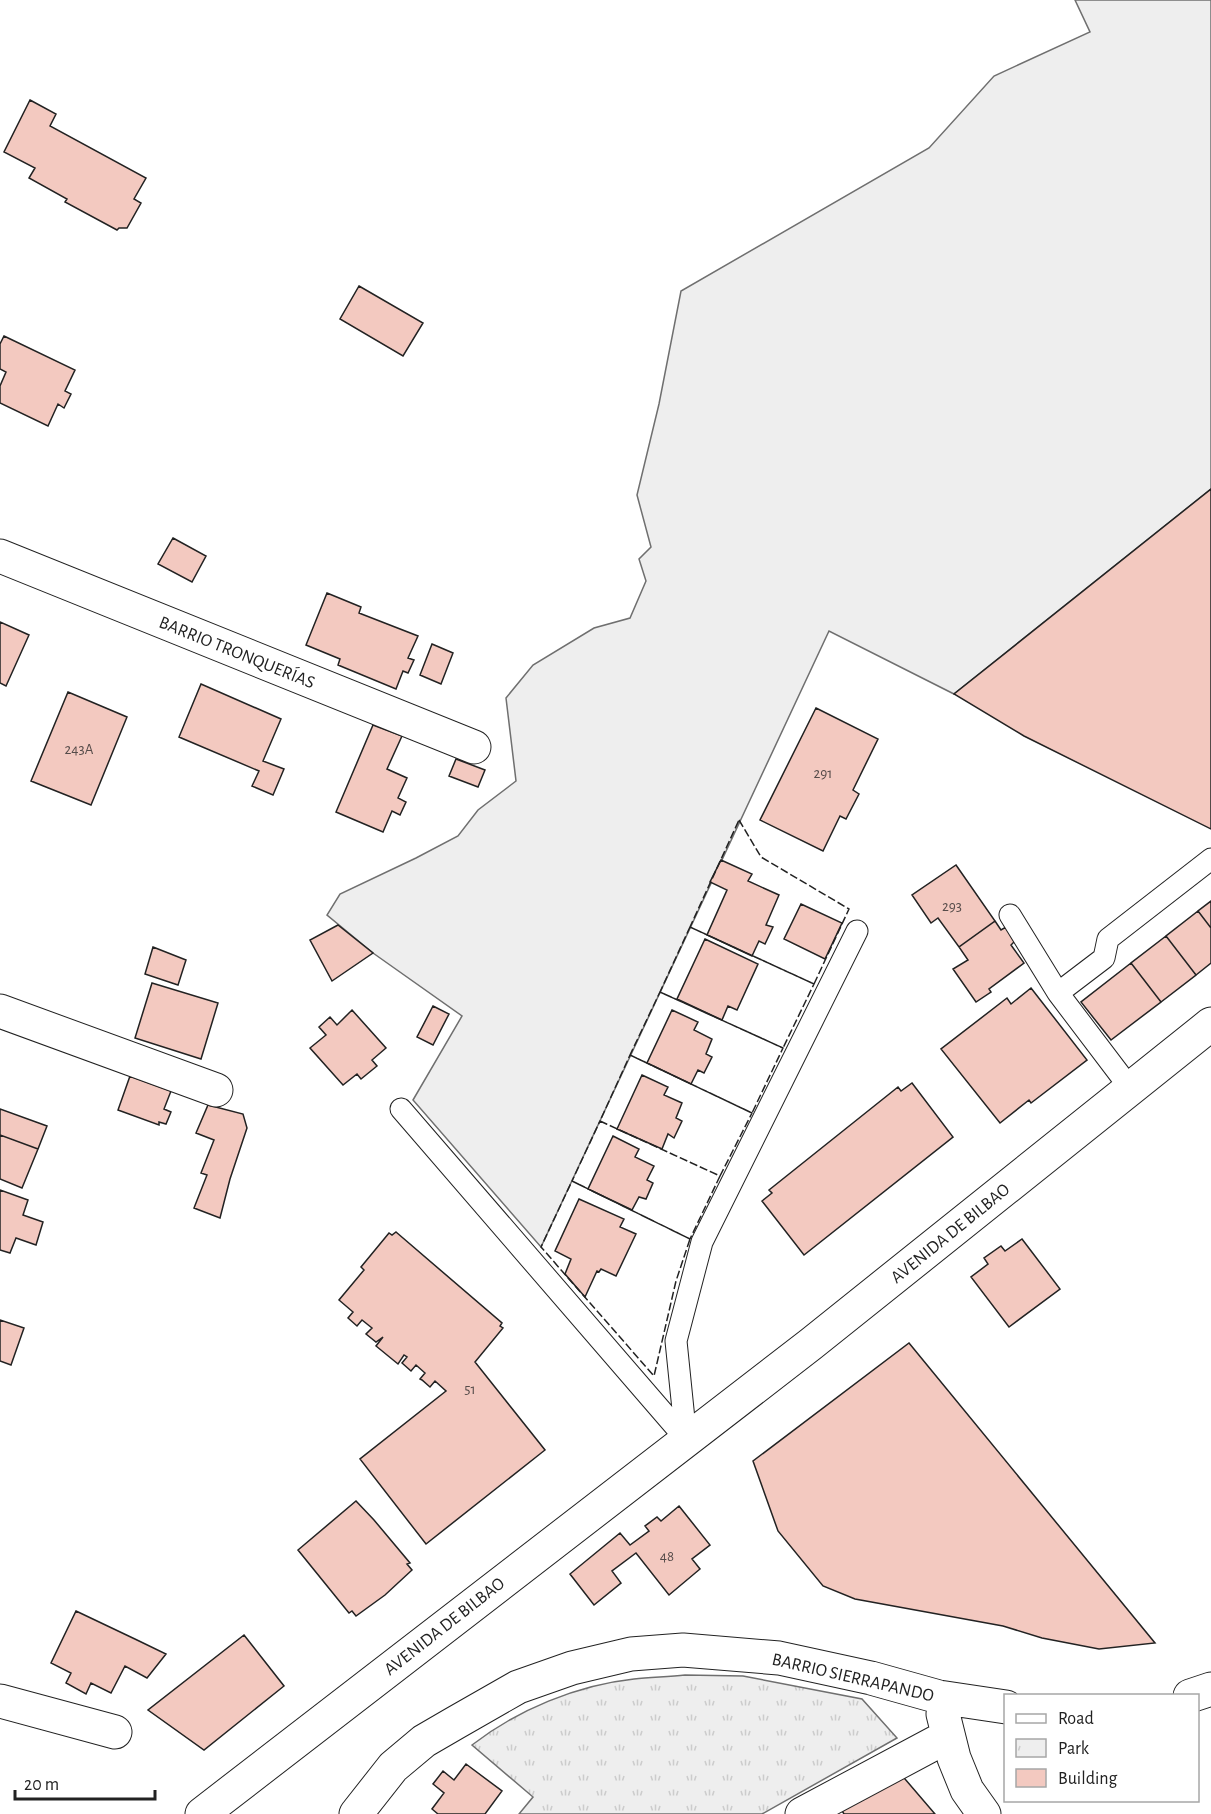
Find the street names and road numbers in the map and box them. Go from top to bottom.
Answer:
street label: BARRIO TRONQUERÍAS [156,611,318,692]
street label: AVENIDA DE BILBAO [888,1180,1013,1287]
street label: AVENIDA DE BILBAO [381,1574,508,1679]
street label: BARRIO SIERRAPANDO [770,1651,935,1705]

